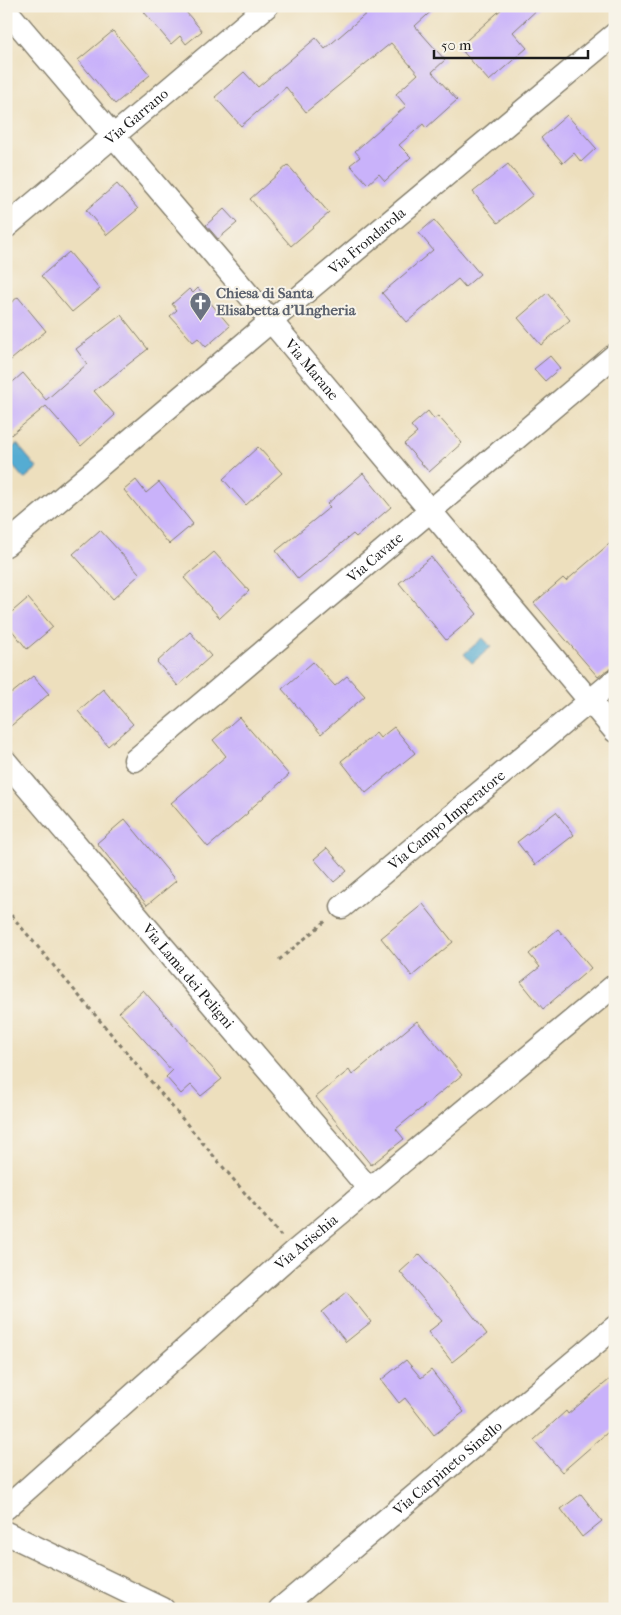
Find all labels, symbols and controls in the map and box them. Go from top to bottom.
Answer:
scale bar [434,28,587,60]
text: 50 m [441,36,472,54]
street label: Via Garrano [100,84,172,149]
street label: Via Frondarola [324,203,410,279]
place label: Chiesa di Santa Elisabetta d'Ungheria [216,284,357,319]
church icon: Chiesa di Santa Elisabetta d'Ungheria [188,290,212,321]
street label: Via Marane [280,335,343,404]
street label: Via Cavate [342,528,407,587]
street label: Via Campo Imperatore [384,766,509,874]
street label: Via Lama dei Peligni [138,919,238,1033]
street label: Via Arischia [270,1210,342,1274]
street label: Via Carpineto Sinello [389,1417,506,1520]

